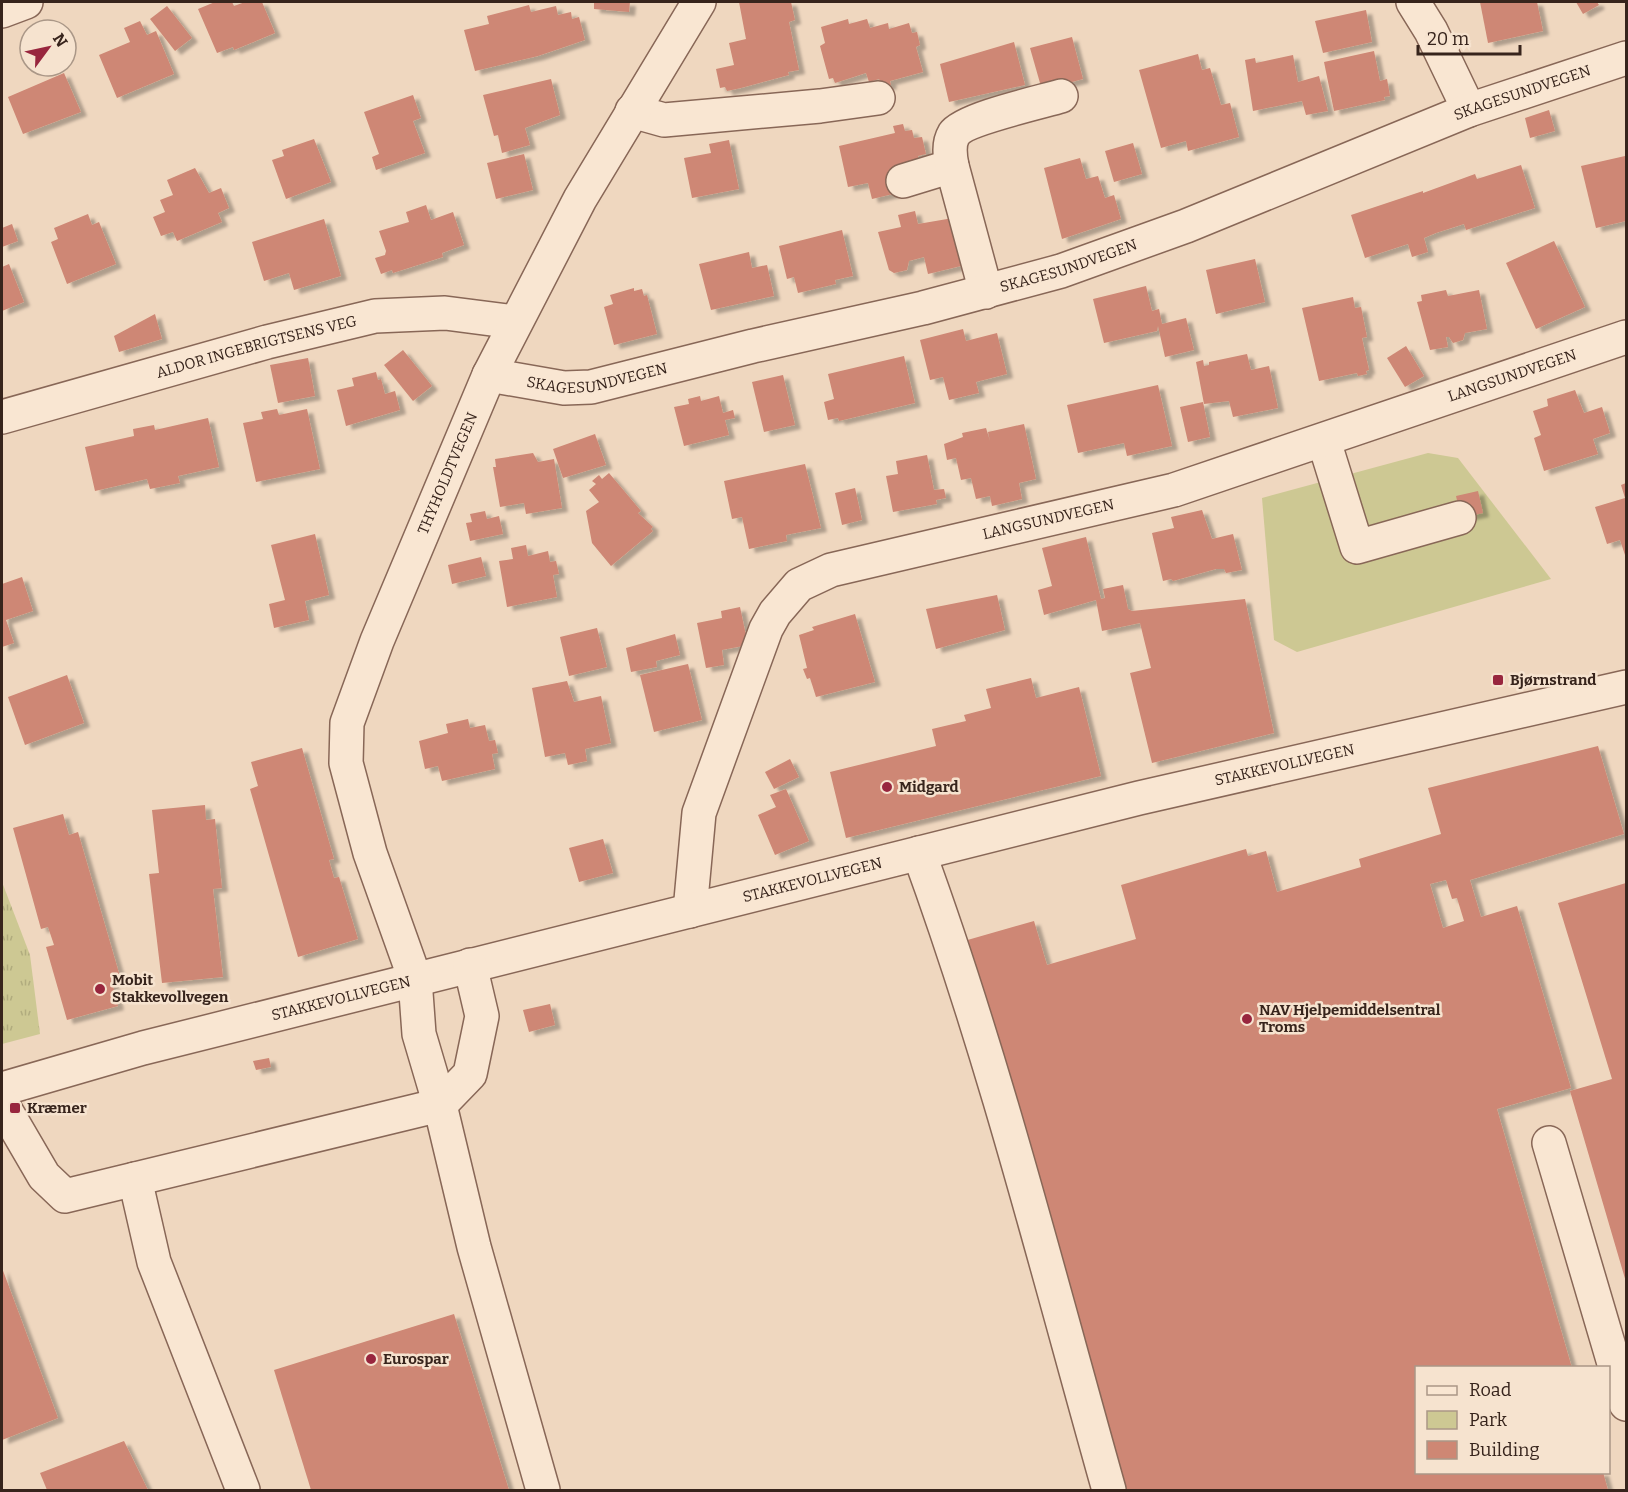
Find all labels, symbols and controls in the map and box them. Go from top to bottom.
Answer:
north arrow [18,18,78,78]
scale bar [1418,18,1520,56]
text: 20 m [1427,28,1469,50]
text: N [49,30,71,50]
street label: SKAGESUNDVEGEN [1451,61,1593,124]
street label: SKAGESUNDVEGEN [998,235,1140,296]
street label: ALDOR INGEBRIGTSENS VEG [154,312,358,382]
street label: LANGSUNDVEGEN [1446,345,1579,406]
street label: SKAGESUNDVEGEN [525,359,669,397]
street label: THYHOLDTVEGEN [414,409,481,537]
street label: LANGSUNDVEGEN [981,495,1116,543]
place label: Bjørnstrand [1510,671,1596,689]
marker: Bjørnstrand [1491,673,1505,687]
street label: STAKKEVOLLVEGEN [1213,740,1356,789]
place label: Midgard [899,778,959,796]
marker: Midgard [880,780,894,794]
street label: STAKKEVOLLVEGEN [741,854,884,906]
place label: Mobit Stakkevollvegen [112,971,229,1006]
street label: STAKKEVOLLVEGEN [270,972,413,1024]
marker: Mobit Stakkevollvegen [93,982,107,996]
place label: NAV Hjelpemiddelsentral Troms [1259,1001,1441,1036]
marker: NAV Hjelpemiddelsentral Troms [1240,1012,1254,1026]
place label: Kræmer [27,1099,87,1117]
marker: Kræmer [8,1101,22,1115]
place label: Eurospar [383,1350,449,1368]
marker: Eurospar [364,1352,378,1366]
legend [1415,1366,1610,1474]
text: Road [1469,1379,1512,1401]
text: Park [1469,1409,1508,1431]
text: Building [1469,1439,1540,1461]

